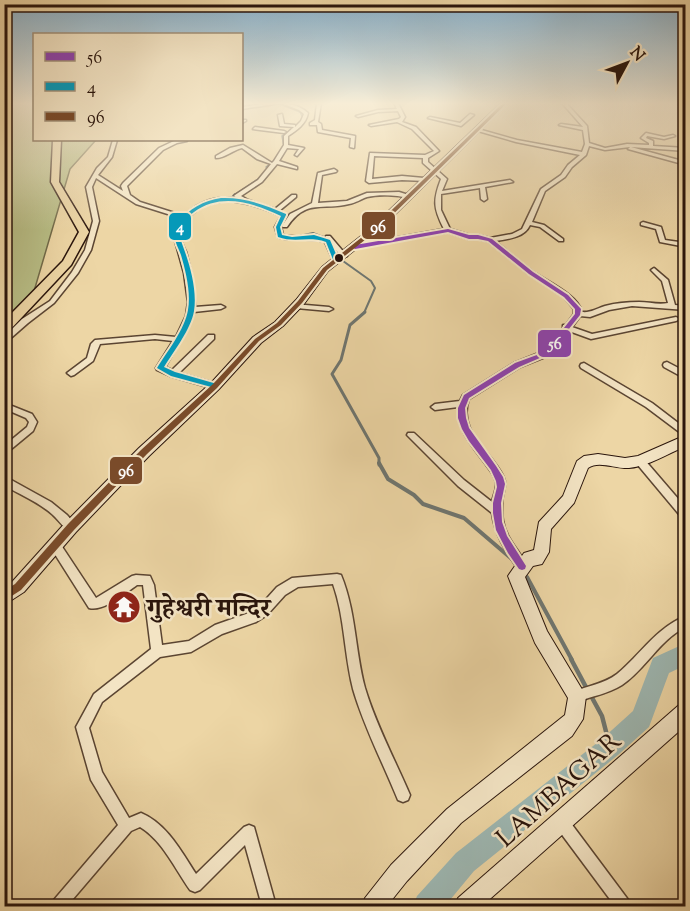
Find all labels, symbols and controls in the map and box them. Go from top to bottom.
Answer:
legend [33,33,243,141]
north arrow [597,33,657,93]
text: N [624,42,649,67]
text: 56 [86,46,102,72]
text: 4 [87,76,96,102]
text: 96 [87,106,105,132]
line badge: 96 [361,211,396,240]
line badge: 4 [168,212,192,241]
text: 4 [175,217,184,240]
text: 96 [370,217,386,240]
unlabelled marker [333,252,345,264]
line badge: 56 [537,329,572,358]
text: 56 [546,334,562,357]
line badge: 96 [109,456,143,485]
text: 96 [118,461,134,484]
temple icon: गुहेश्वरी मन्दिर [106,589,142,625]
place label: गुहेश्वरी मन्दिर [145,591,273,628]
street label: LAMBAGAR [489,724,631,857]

